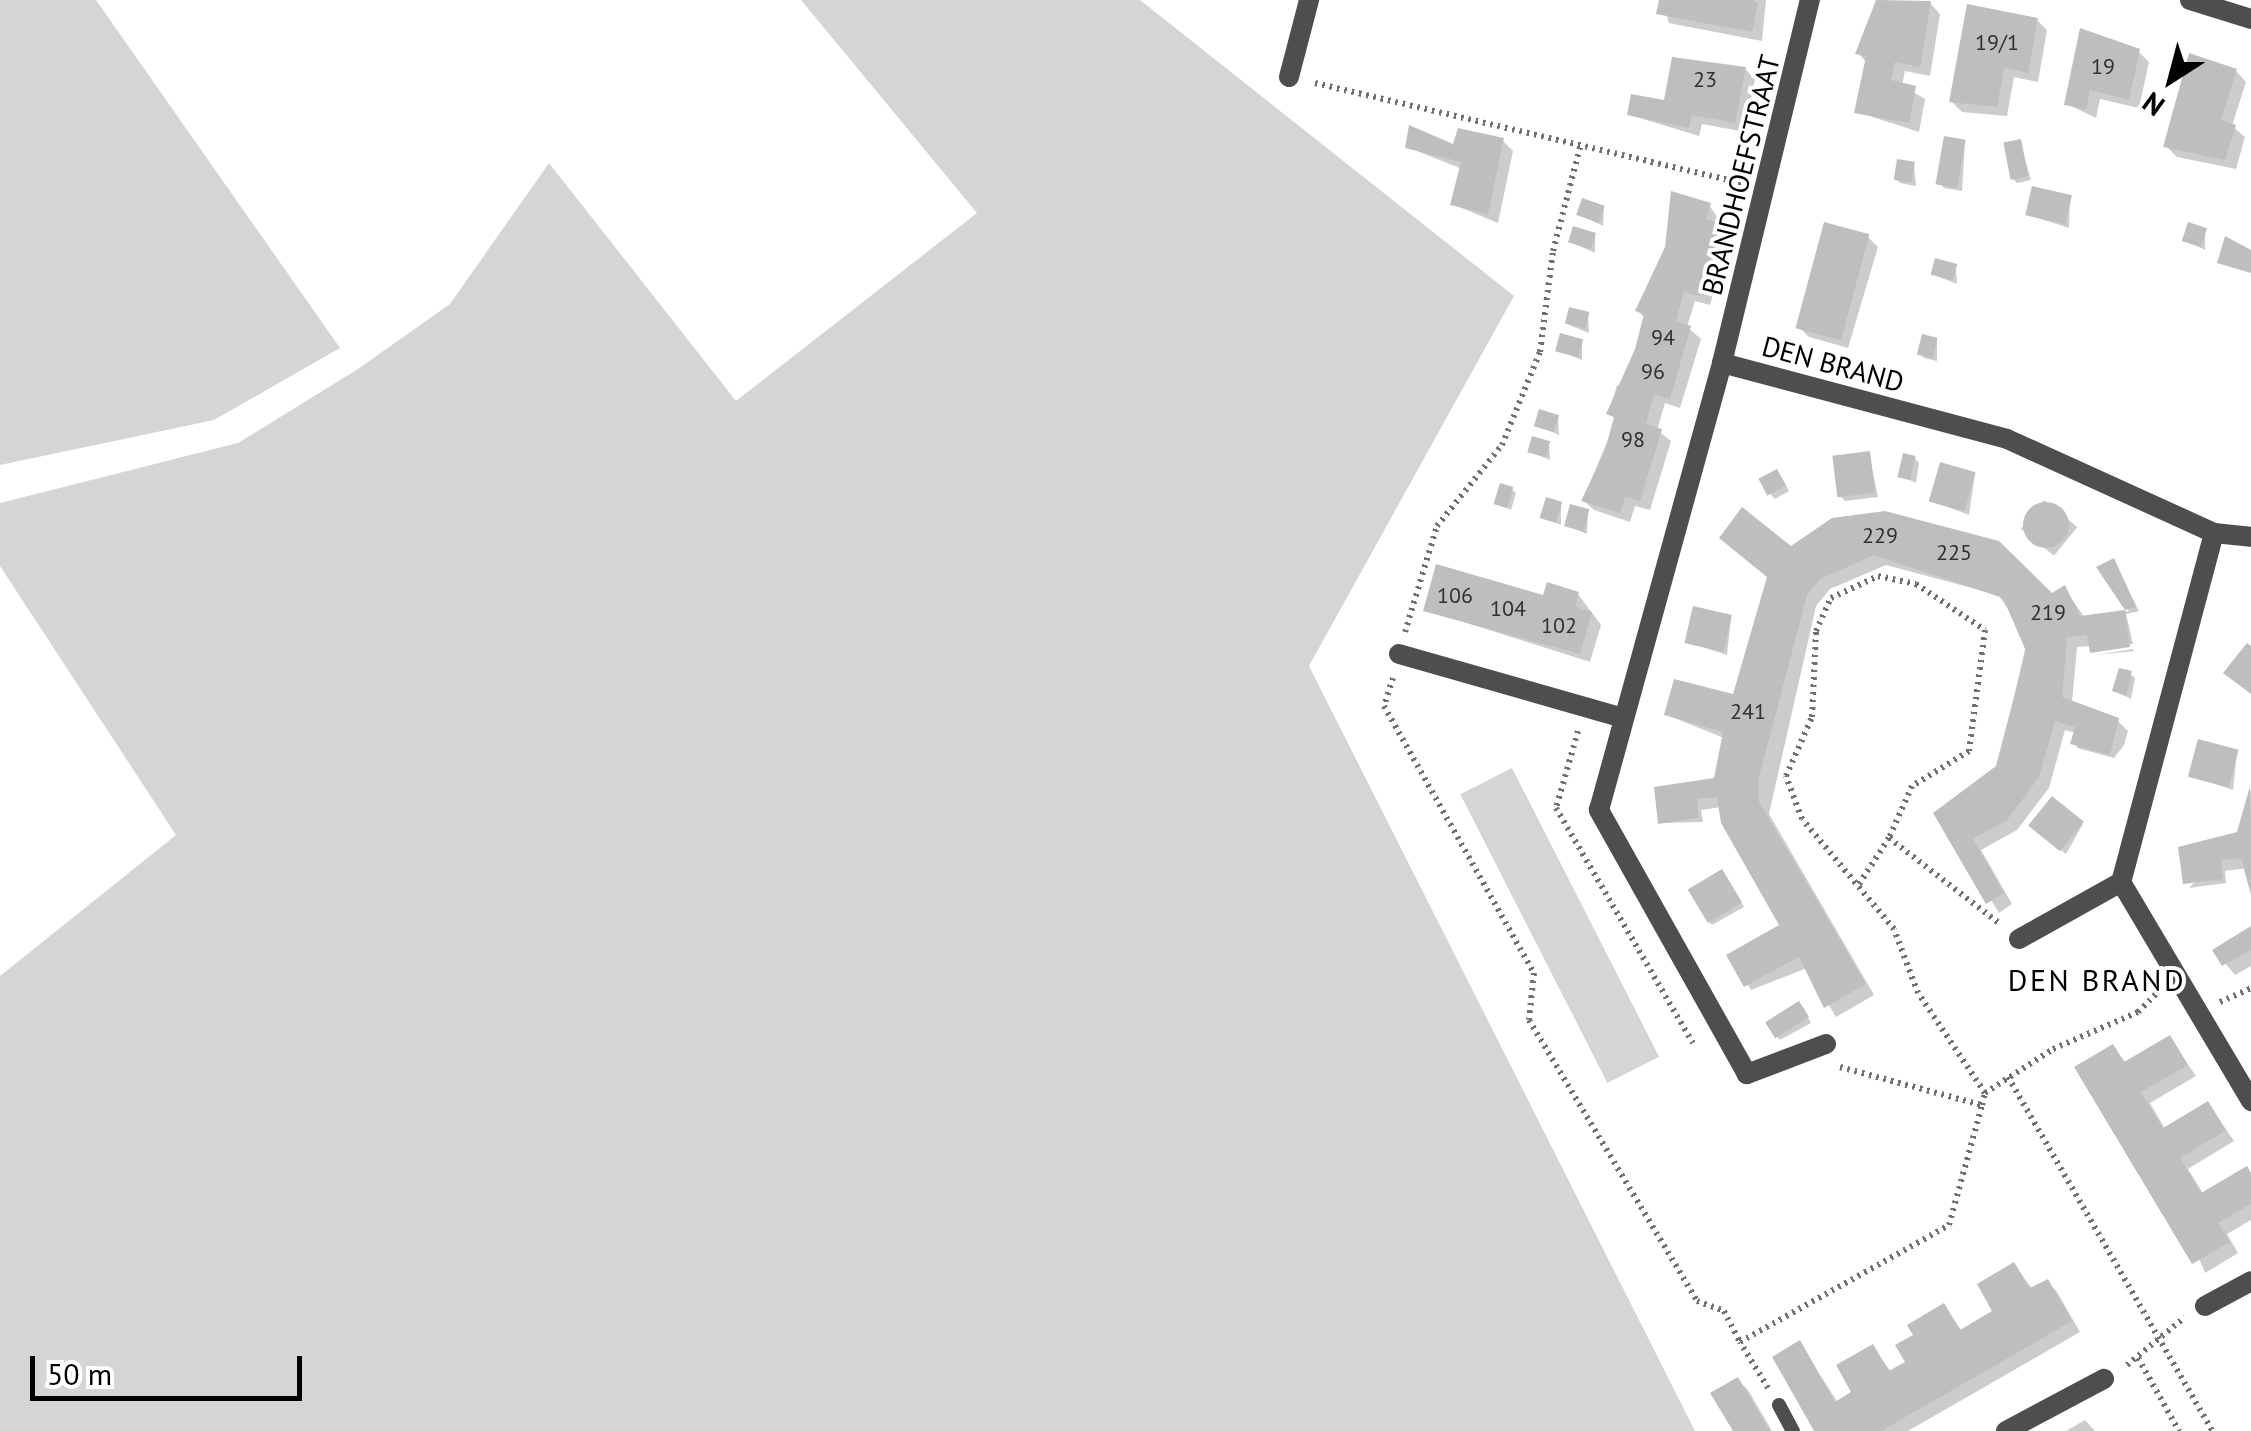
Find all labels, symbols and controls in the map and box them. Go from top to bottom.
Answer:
house number: 19/1 [1975,30,2019,56]
north arrow [2121,30,2221,130]
street label: BRANDHOEFSTRAAT [1695,52,1787,298]
house number: 19 [2091,54,2115,80]
house number: 23 [1693,67,1717,93]
text: N [2135,84,2171,125]
house number: 94 [1651,325,1675,351]
street label: DEN BRAND [1758,329,1908,399]
house number: 96 [1641,359,1665,385]
house number: 98 [1621,427,1645,453]
house number: 229 [1862,523,1898,549]
house number: 225 [1936,540,1972,566]
house number: 106 [1437,583,1473,609]
house number: 104 [1490,596,1526,622]
house number: 219 [2030,600,2066,626]
house number: 102 [1541,613,1577,639]
house number: 241 [1730,699,1766,725]
district label: DEN BRAND [2008,962,2186,998]
scale bar [35,1336,308,1398]
text: 50 m [47,1354,112,1393]

